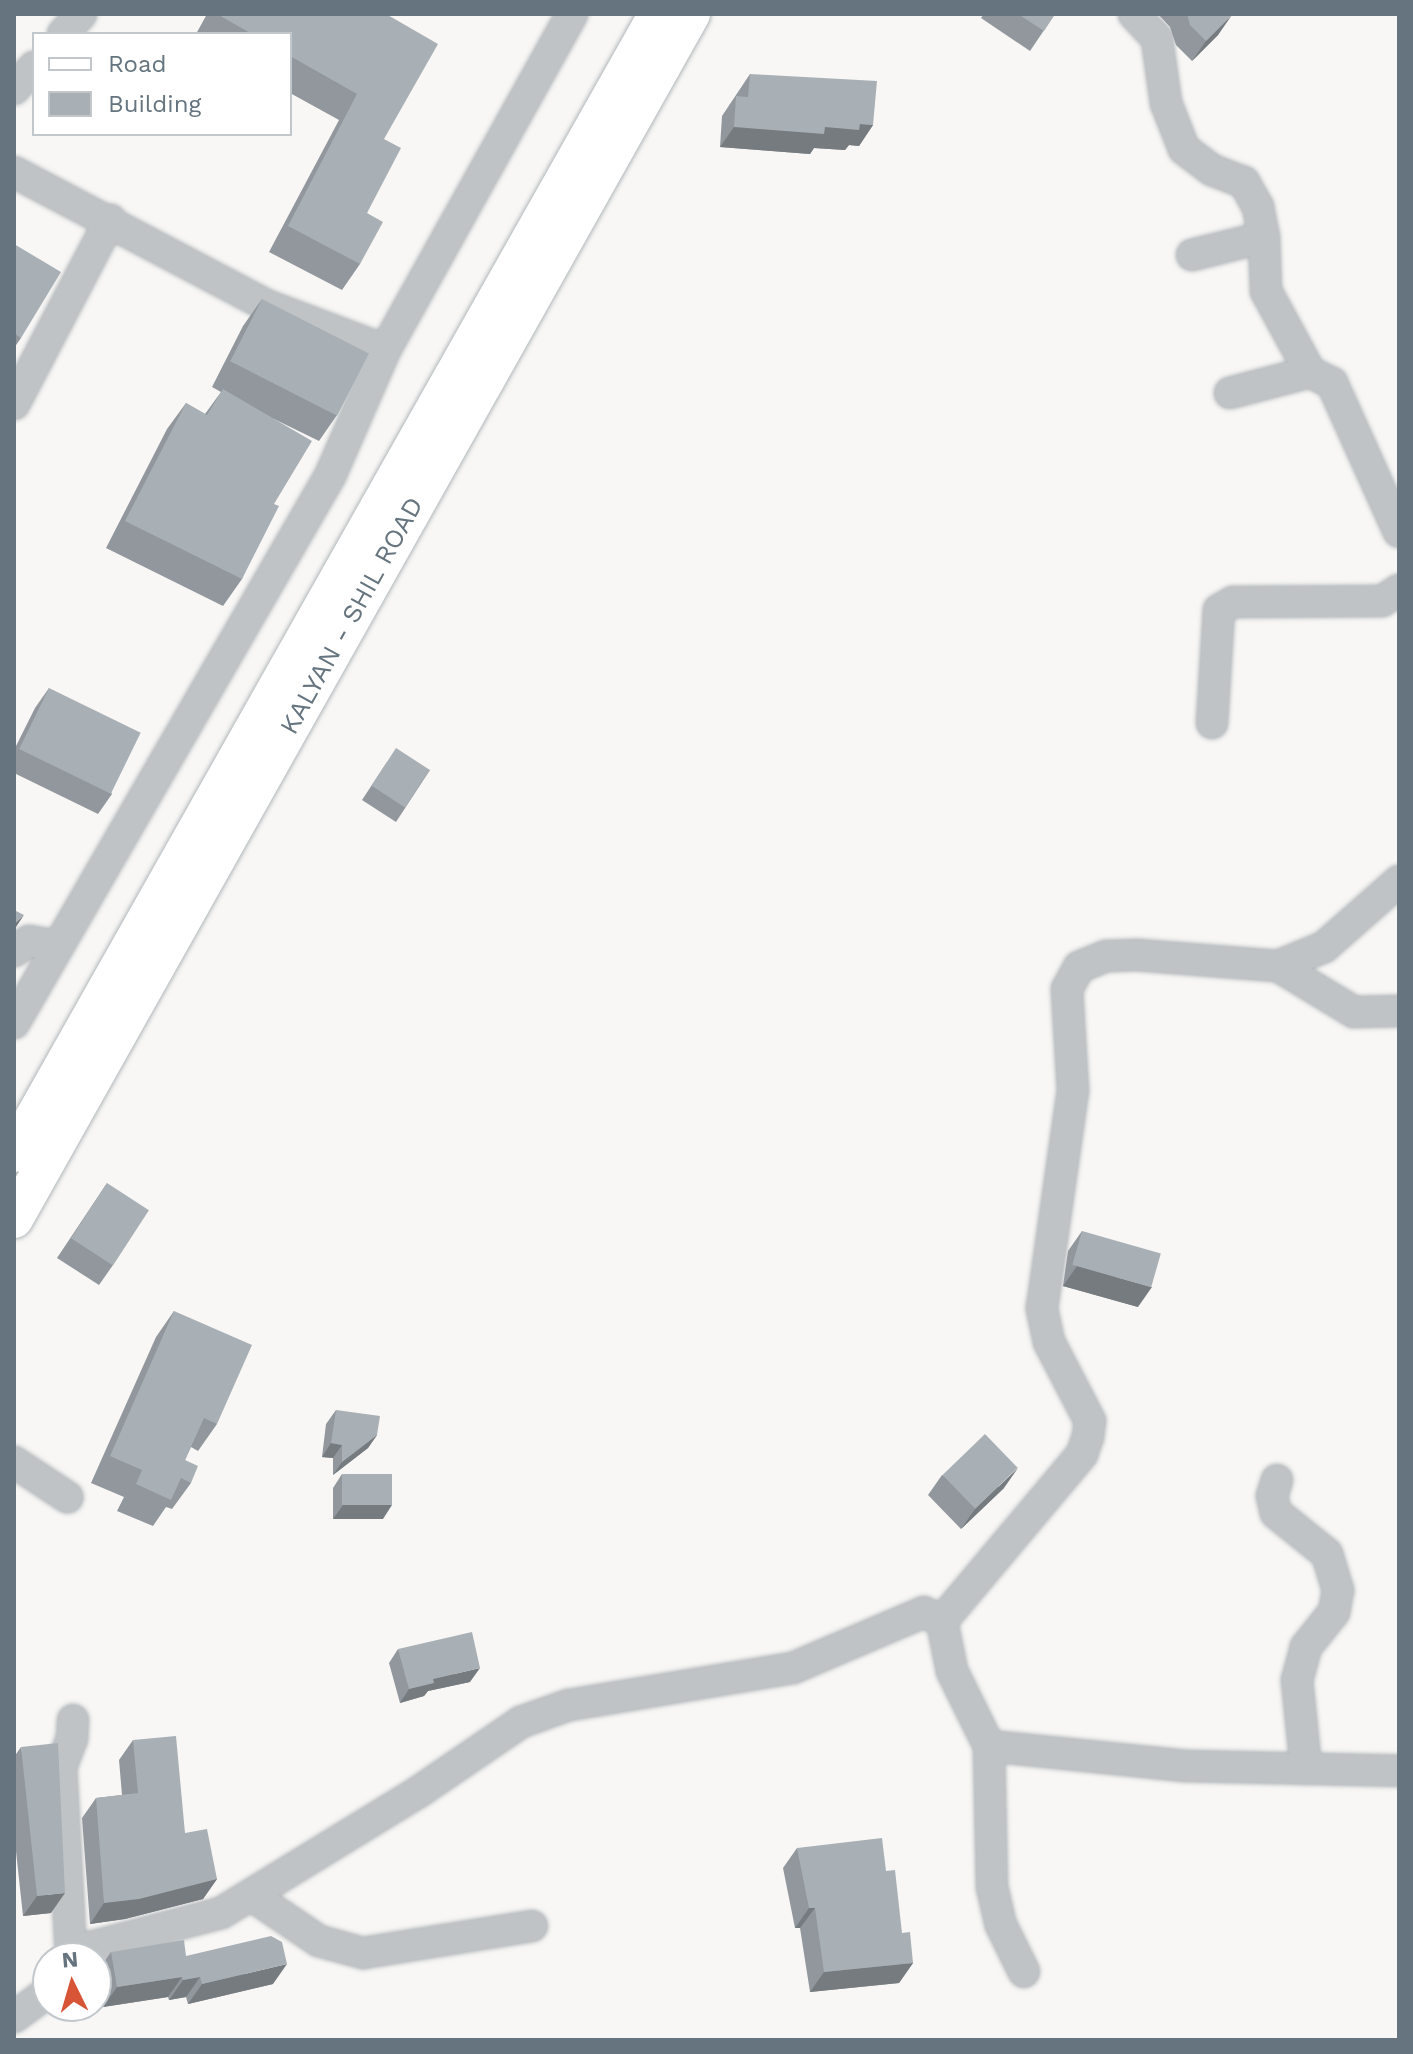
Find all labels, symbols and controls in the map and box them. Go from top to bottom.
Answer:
legend [32,32,292,136]
text: Road [108,50,167,78]
text: Building [108,90,201,118]
street label: KALYAN - SHIL ROAD [274,492,430,740]
north arrow [32,1942,112,2022]
text: N [61,1946,79,1973]

